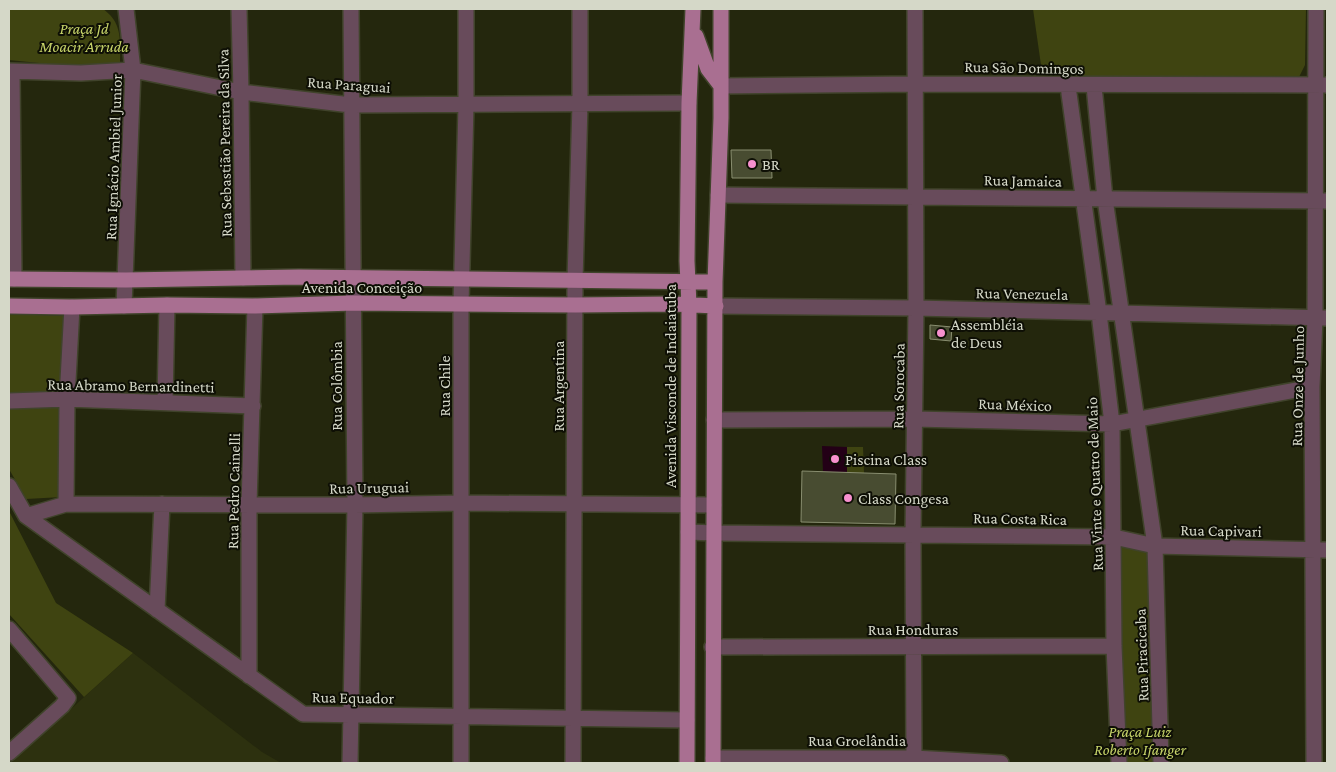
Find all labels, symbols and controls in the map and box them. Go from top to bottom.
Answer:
park label: Praça Jd Moacir Arruda [38,20,129,55]
street label: Rua Sebastião Pereira da Silva [214,48,235,237]
street label: Rua São Domingos [964,58,1084,78]
street label: Rua Ignácio Ambiel Junior [102,73,126,240]
street label: Rua Paraguai [307,73,391,97]
place label: BR [762,156,780,173]
marker: BR [746,158,758,170]
street label: Rua Jamaica [984,171,1063,191]
street label: Avenida Conceição [302,279,422,297]
street label: Avenida Visconde de Indaiatuba [662,283,679,488]
street label: Rua Venezuela [976,284,1069,303]
place label: Assembléia de Deus [951,316,1024,351]
street label: Rua Onze de Junho [1288,326,1308,446]
marker: Assembléia de Deus [935,327,947,339]
street label: Rua Argentina [550,340,568,431]
street label: Rua Colômbia [328,341,345,431]
street label: Rua Sorocaba [889,342,908,429]
street label: Rua Chile [436,355,453,417]
street label: Rua Abramo Bernardinetti [47,376,215,395]
street label: Rua México [978,395,1052,414]
street label: Rua Vinte e Quatro de Maio [1083,397,1106,571]
street label: Rua Pedro Cainelli [224,433,243,549]
place label: Piscina Class [845,451,927,468]
marker: Piscina Class [829,453,841,465]
street label: Rua Uruguai [329,478,409,498]
place label: Class Congesa [858,490,949,508]
marker: Class Congesa [842,492,854,504]
street label: Rua Costa Rica [973,509,1068,528]
street label: Rua Capivari [1180,521,1262,541]
street label: Rua Piracicaba [1131,608,1152,702]
street label: Rua Honduras [868,621,958,638]
street label: Rua Equador [312,688,395,708]
park label: Praça Luiz Roberto Ifanger [1094,723,1186,759]
street label: Rua Groelândia [808,732,907,749]

